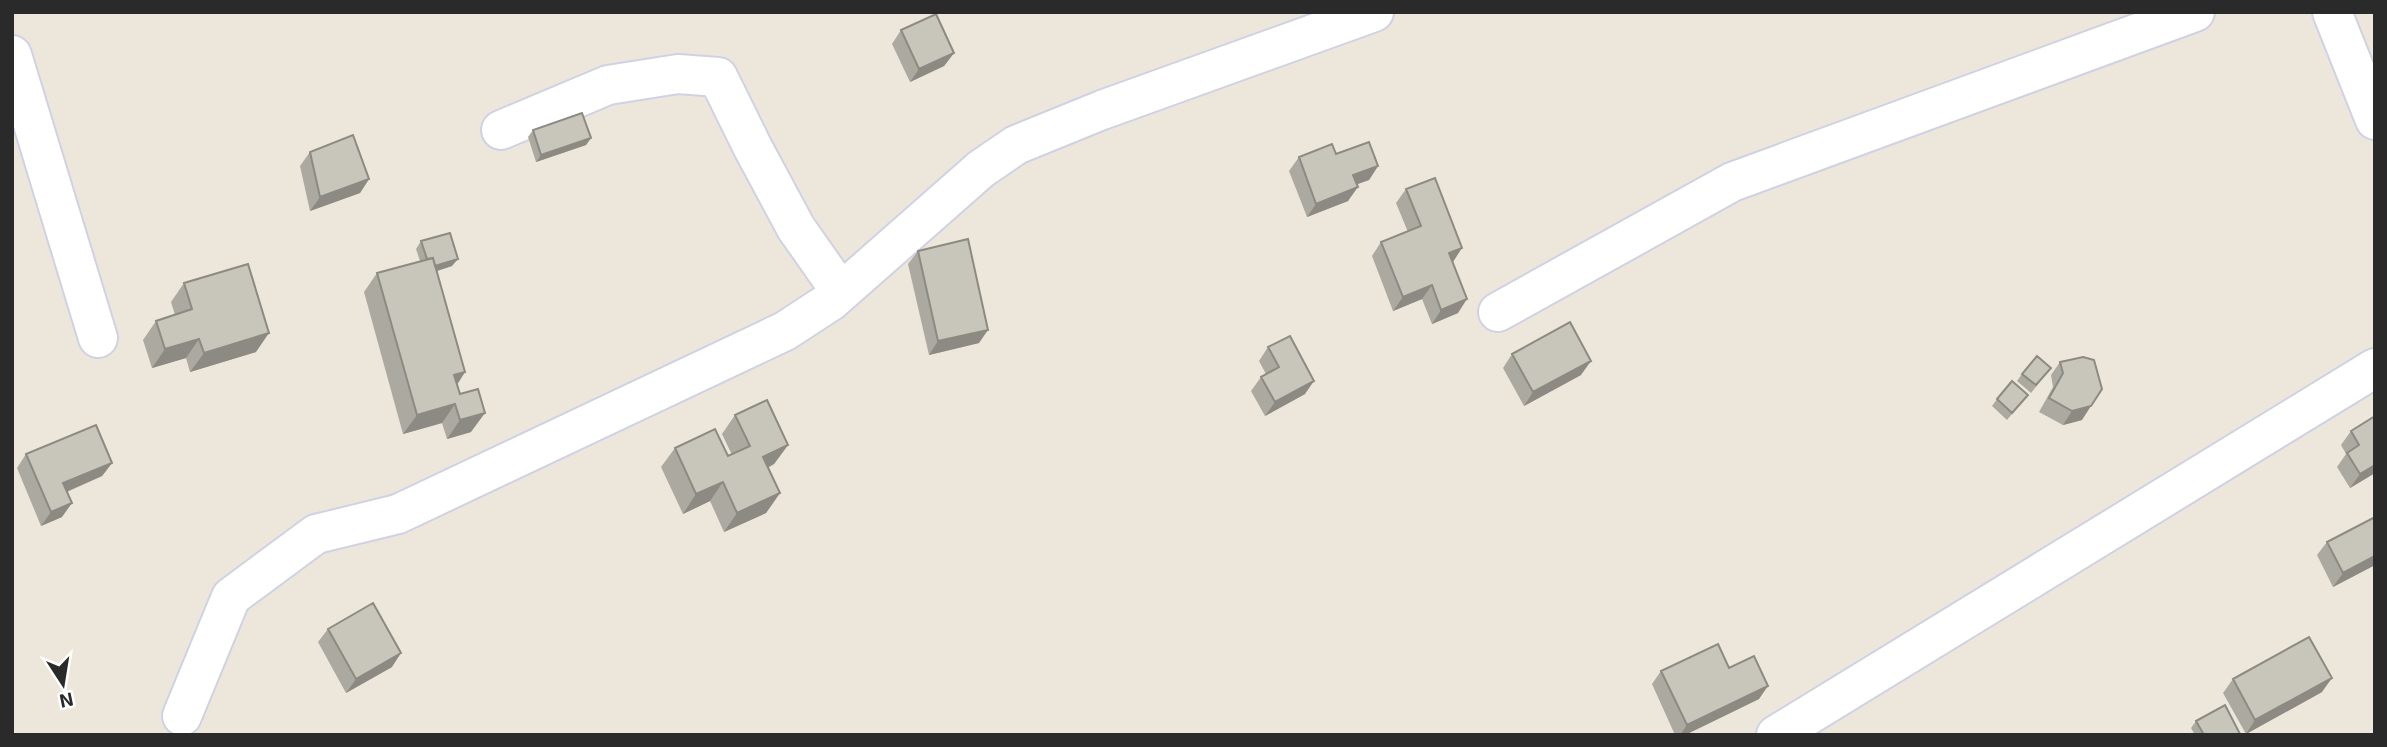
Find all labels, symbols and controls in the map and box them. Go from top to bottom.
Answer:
north arrow [28,649,98,719]
text: N [58,688,76,714]

